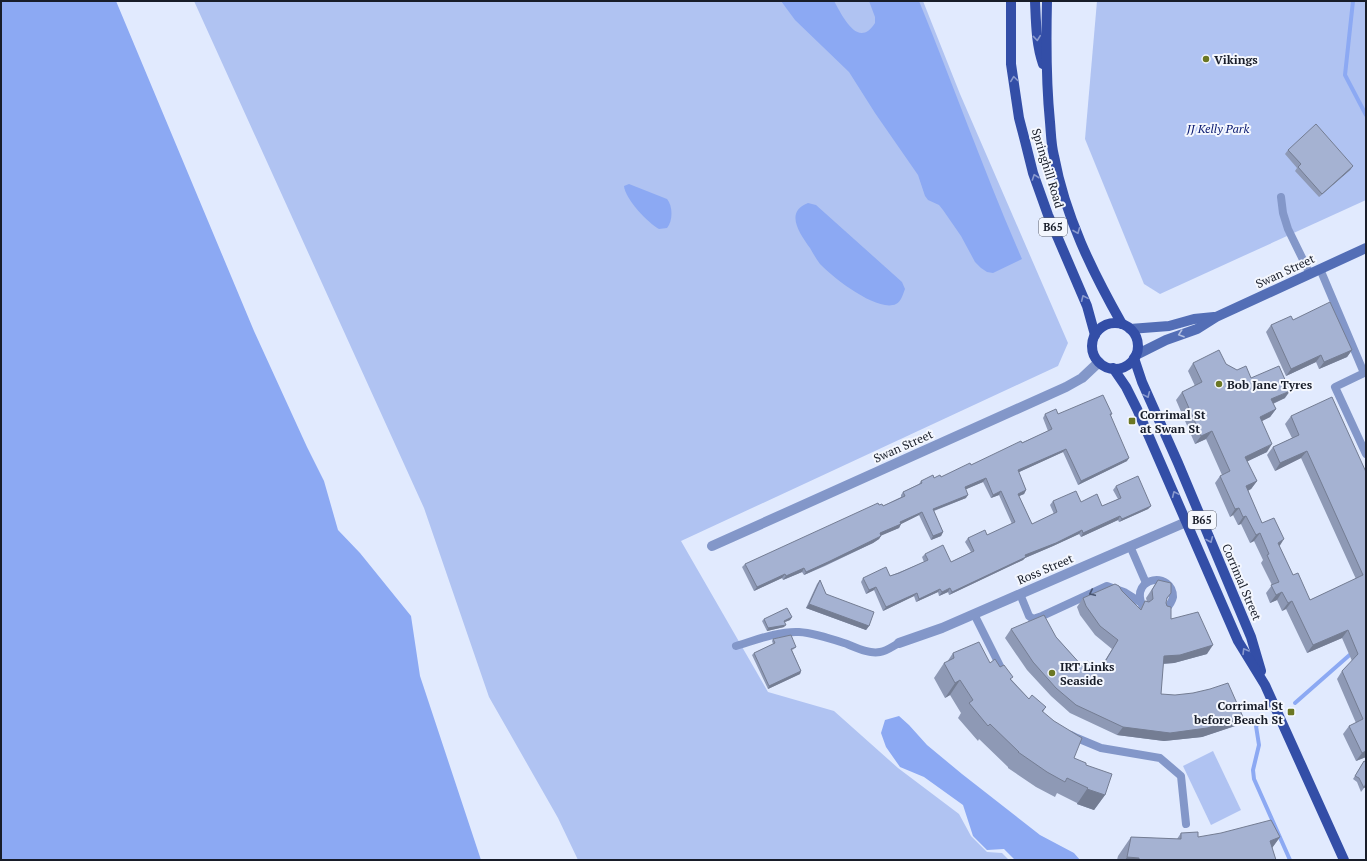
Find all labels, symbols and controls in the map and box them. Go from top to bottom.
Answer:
one-way arrow [1033,35,1042,41]
place label: Vikings [1214,52,1258,67]
marker: Vikings [1201,54,1211,64]
one-way arrow [1010,76,1019,82]
park label: JJ Kelly Park [1186,121,1249,136]
street label: Springhill Road [1029,126,1067,210]
one-way arrow [1031,174,1040,181]
road number: B65 [1039,218,1067,236]
one-way arrow [1072,227,1080,234]
street label: Swan Street [1253,251,1317,291]
one-way arrow [1080,294,1088,301]
one-way arrow [1178,330,1185,338]
place label: Bob Jane Tyres [1227,377,1313,392]
marker: Bob Jane Tyres [1214,379,1224,389]
one-way arrow [1142,390,1150,398]
place label: Corrimal St at Swan St [1140,407,1206,436]
marker: Corrimal St at Swan St [1127,416,1137,426]
street label: Swan Street [871,426,935,466]
one-way arrow [1172,491,1180,498]
road number: B65 [1188,511,1216,529]
one-way arrow [1205,535,1213,543]
street label: Corrimal Street [1219,541,1265,623]
street label: Ross Street [1015,550,1076,588]
one-way arrow [1089,588,1097,596]
one-way arrow [1242,648,1249,655]
place label: IRT Links Seaside [1060,659,1115,688]
marker: IRT Links Seaside [1047,668,1057,678]
place label: Corrimal St before Beach St [1193,698,1283,727]
marker: Corrimal St before Beach St [1286,707,1296,717]

